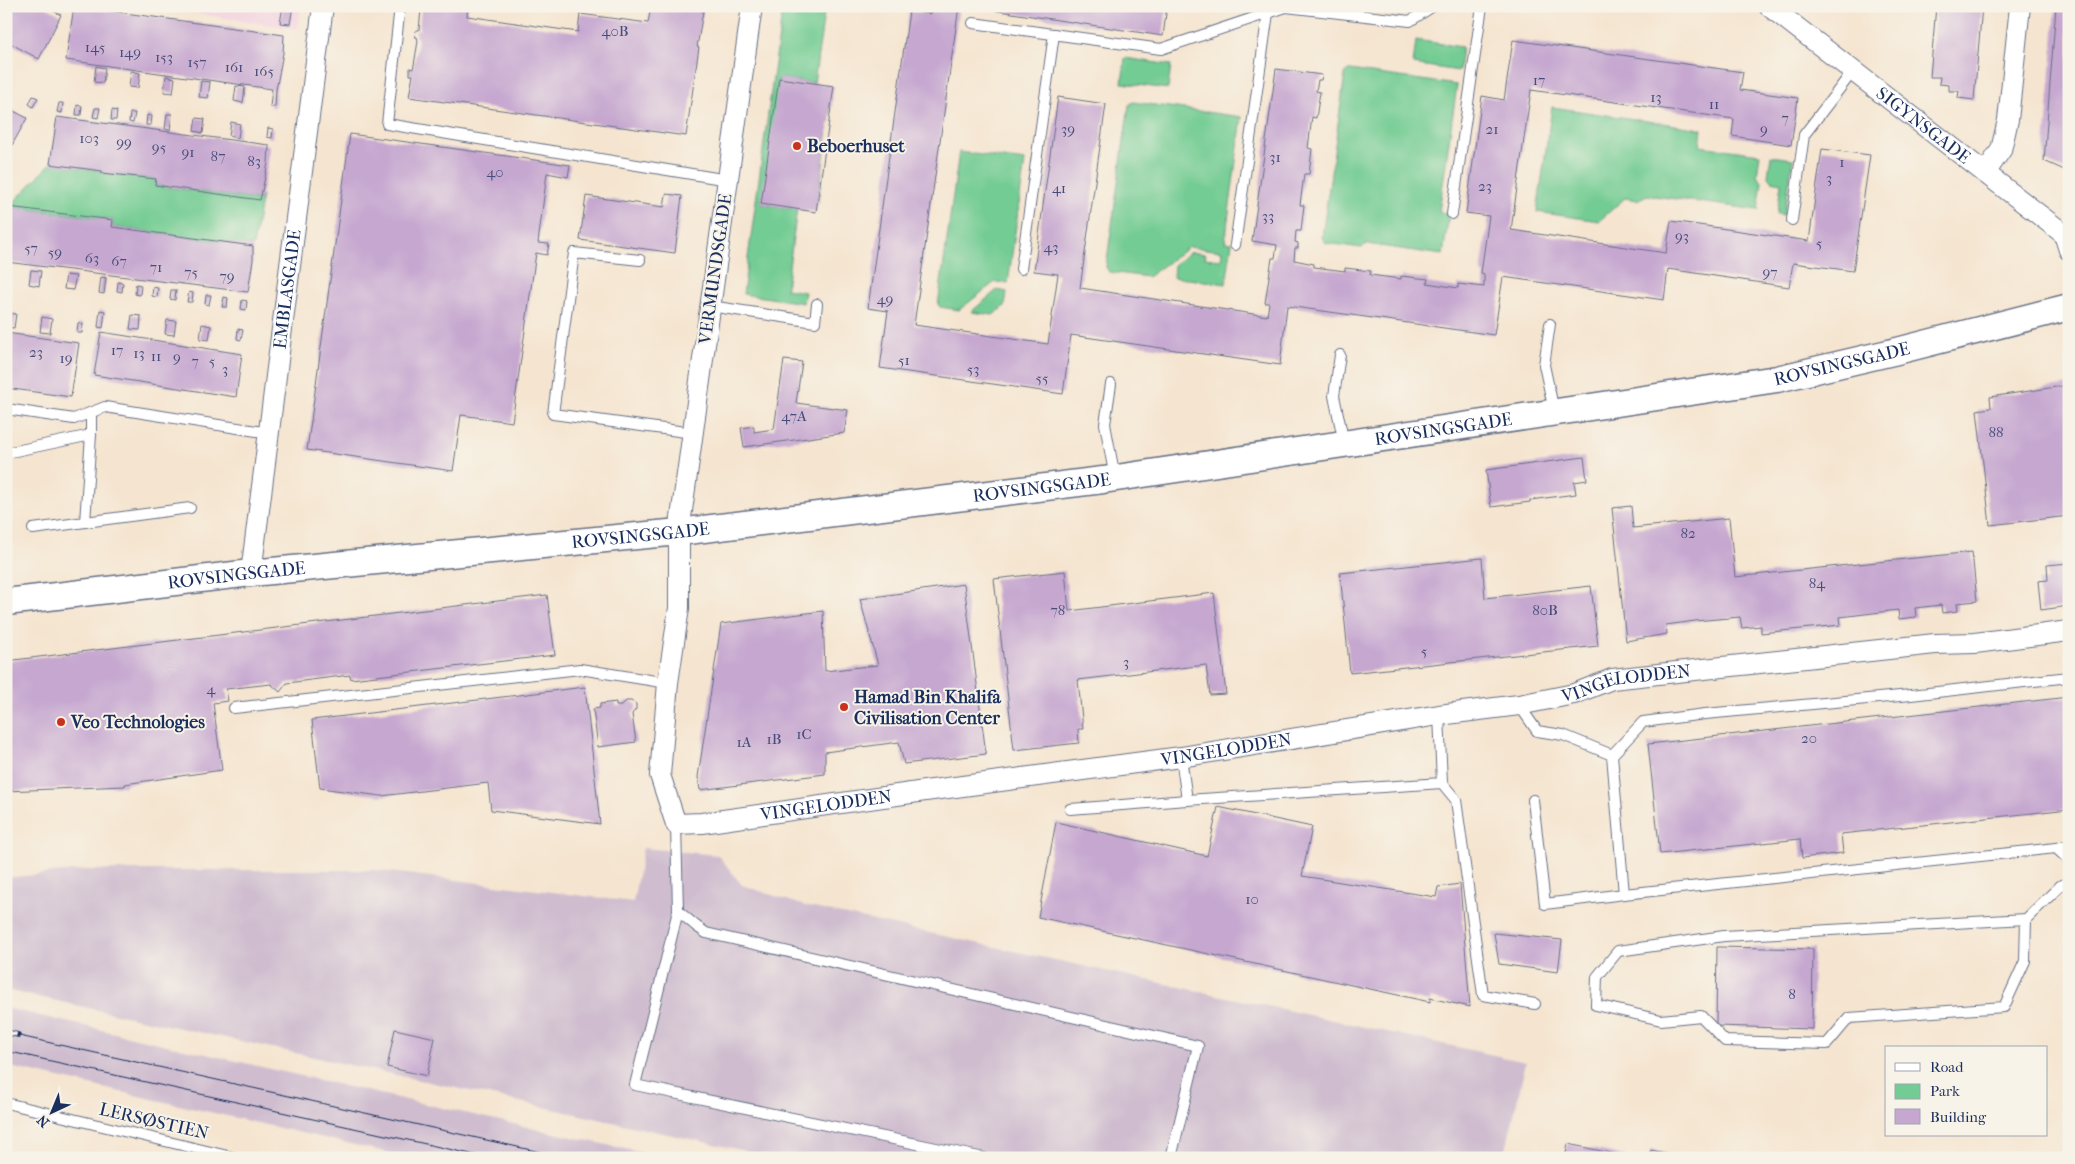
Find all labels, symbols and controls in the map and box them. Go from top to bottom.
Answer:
house number: 40B [602,22,628,40]
house number: 145 [85,38,105,56]
house number: 149 [119,43,141,61]
house number: 153 [155,48,173,66]
house number: 157 [187,53,207,71]
house number: 161 [225,58,243,76]
house number: 165 [254,62,274,80]
house number: 17 [1533,71,1545,89]
street label: SIGYNSGADE [1872,83,1974,169]
house number: 13 [1650,88,1662,106]
house number: 11 [1709,95,1719,113]
house number: 7 [1781,109,1789,127]
house number: 39 [1061,120,1075,138]
house number: 21 [1485,120,1499,138]
house number: 9 [1760,120,1768,138]
house number: 103 [79,129,99,147]
house number: 99 [116,133,132,151]
place label: Beboerhuset [807,136,905,157]
house number: 95 [152,138,166,156]
marker: Beboerhuset [791,140,803,152]
house number: 91 [181,143,195,161]
house number: 87 [211,147,225,165]
house number: 31 [1269,148,1281,166]
house number: 83 [247,152,261,170]
house number: 1 [1839,153,1845,171]
house number: 40 [486,163,504,181]
house number: 3 [1826,169,1832,187]
house number: 23 [1478,177,1492,195]
house number: 41 [1052,179,1066,197]
street label: VERMUNDSGADE [694,192,736,347]
house number: 33 [1262,207,1274,225]
house number: 93 [1675,227,1689,245]
street label: EMBLASGADE [270,228,306,350]
house number: 5 [1816,234,1822,252]
house number: 43 [1043,238,1059,256]
house number: 57 [24,239,38,257]
house number: 59 [48,243,62,261]
house number: 63 [85,249,99,267]
house number: 67 [111,252,127,270]
house number: 71 [150,258,162,276]
house number: 75 [184,263,198,281]
house number: 97 [1762,263,1778,281]
house number: 79 [219,267,235,285]
house number: 49 [877,290,893,308]
street label: ROVSINGSGADE [1772,338,1912,390]
house number: 17 [111,341,123,359]
house number: 23 [29,343,43,361]
house number: 13 [133,344,145,362]
house number: 11 [151,347,161,365]
house number: 9 [173,348,181,366]
house number: 19 [59,349,73,367]
house number: 51 [898,351,910,369]
house number: 7 [191,352,199,370]
house number: 5 [209,352,215,370]
house number: 3 [222,360,228,378]
house number: 53 [967,360,979,378]
house number: 55 [1036,369,1048,387]
house number: 47A [781,407,807,425]
street label: ROVSINGSGADE [1373,409,1514,450]
house number: 88 [1988,423,2004,441]
street label: ROVSINGSGADE [971,469,1112,507]
street label: ROVSINGSGADE [570,518,711,553]
house number: 82 [1680,524,1696,542]
street label: ROVSINGSGADE [166,558,307,594]
house number: 84 [1809,574,1826,592]
house number: 78 [1051,601,1065,619]
house number: 80B [1532,601,1558,619]
house number: 5 [1421,642,1427,660]
house number: 3 [1123,653,1129,671]
street label: VINGELODDEN [1559,661,1692,707]
house number: 4 [207,680,217,698]
place label: Hamad Bin Khalifa Civilisation Center [854,687,1002,729]
marker: Hamad Bin Khalifa Civilisation Center [838,701,850,713]
place label: Veo Technologies [70,712,205,733]
marker: Veo Technologies [55,716,67,728]
house number: 1C [796,725,812,743]
street label: VINGELODDEN [1158,729,1294,771]
house number: 20 [1801,729,1817,747]
house number: 1B [766,730,782,748]
house number: 1A [736,733,752,751]
street label: VINGELODDEN [758,786,893,826]
house number: 10 [1245,890,1259,908]
house number: 8 [1788,985,1796,1003]
legend [1885,1046,2048,1136]
text: Road [1930,1058,1964,1076]
text: Park [1930,1082,1960,1100]
north arrow [28,1086,78,1136]
street label: LERSØSTIEN [97,1099,211,1144]
text: Building [1930,1108,1987,1126]
text: N [33,1111,53,1131]

